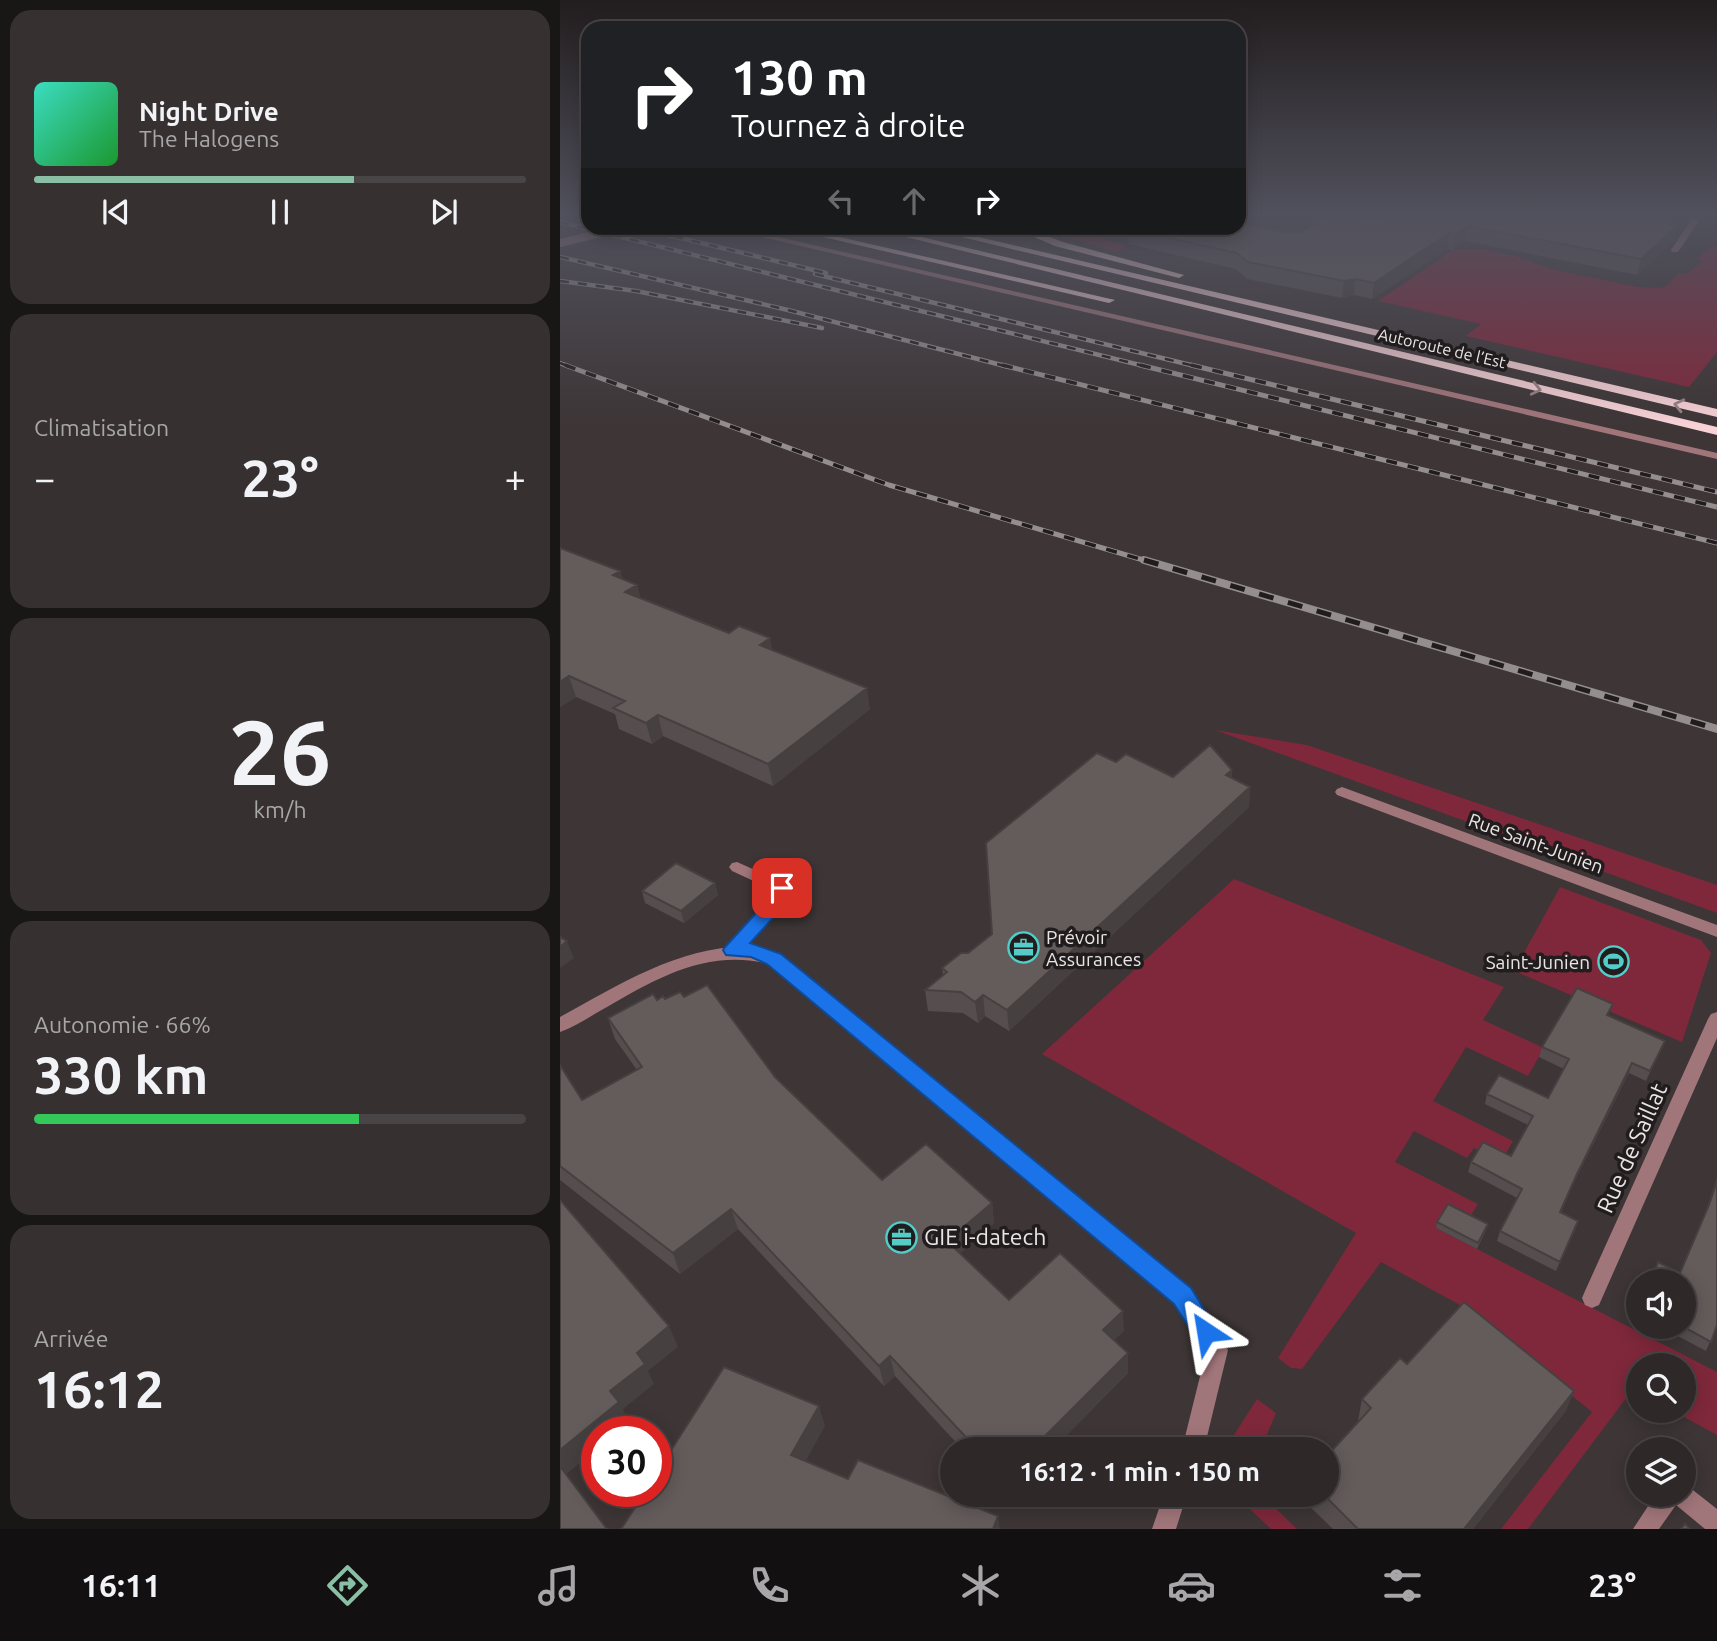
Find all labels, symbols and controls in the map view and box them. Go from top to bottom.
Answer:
icon: right [616,49,707,140]
text: 130 m [731,49,868,104]
text: Night Drive [139,97,279,126]
text: Tournez à droite [731,107,966,143]
text: The Halogens [139,126,279,151]
icon: left [822,182,860,220]
icon: ahead [895,182,933,220]
icon: right [968,182,1006,220]
icon: previous [97,193,135,231]
icon: pause [261,193,299,231]
icon: next [425,193,463,231]
street label: Autoroute de l’Est [1376,325,1508,372]
one-way arrow [1530,380,1542,395]
one-way arrow [1673,398,1685,413]
text: Climatisation [34,415,169,440]
text: 23° [241,449,319,507]
text: − [34,457,55,499]
text: + [505,457,526,499]
text: 26 [229,700,331,802]
text: km/h [253,797,307,822]
street label: Rue Saint-Junien [1466,808,1606,878]
pin [752,858,812,918]
icon: arrive [763,869,801,907]
place label: Prévoir Assurances [1046,926,1141,970]
office icon: Prévoir Assurances [1006,931,1040,965]
sports icon: Saint-Junien [1596,945,1630,979]
place label: Saint-Junien [1486,951,1590,973]
text: Autonomie · 66% [34,1012,211,1037]
text: 330 km [34,1046,208,1104]
street label: Rue de Saillat [1592,1079,1671,1217]
office icon: GIE i-datech [884,1220,918,1254]
place label: GIE i-datech [924,1224,1046,1249]
map controls [1626,1269,1696,1507]
button: sound [1626,1269,1696,1339]
position arrow [1169,1295,1243,1369]
text: Arrivée [34,1326,109,1351]
button: search [1626,1353,1696,1423]
text: 16:12 [34,1360,164,1418]
speed limit sign: 30 [581,1416,672,1507]
button: layers [1626,1437,1696,1507]
text: 16:12 · 1 min · 150 m [1019,1457,1260,1486]
icon: directions [323,1561,372,1610]
icon: music [534,1561,583,1610]
icon: phone [745,1561,794,1610]
icon: climate [956,1561,1005,1610]
icon: car [1167,1561,1216,1610]
icon: filters [1378,1561,1427,1610]
text: 16:11 [81,1567,161,1603]
text: 23° [1589,1567,1636,1603]

